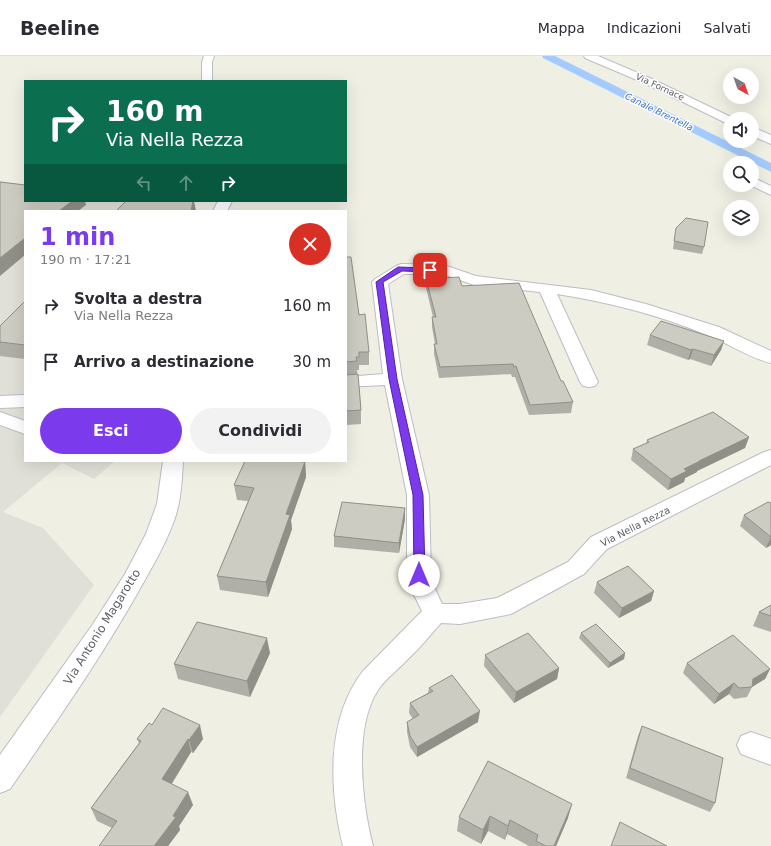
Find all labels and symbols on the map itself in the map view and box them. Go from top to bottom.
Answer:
north arrow [723,68,759,104]
street label: Via Fornace [634,71,686,103]
water label: Canale Brentella [623,91,695,133]
pin [413,253,447,287]
street label: Via Nella Rezza [599,504,672,549]
position arrow [398,554,440,596]
street label: Via Antonio Magarotto [61,567,143,687]

